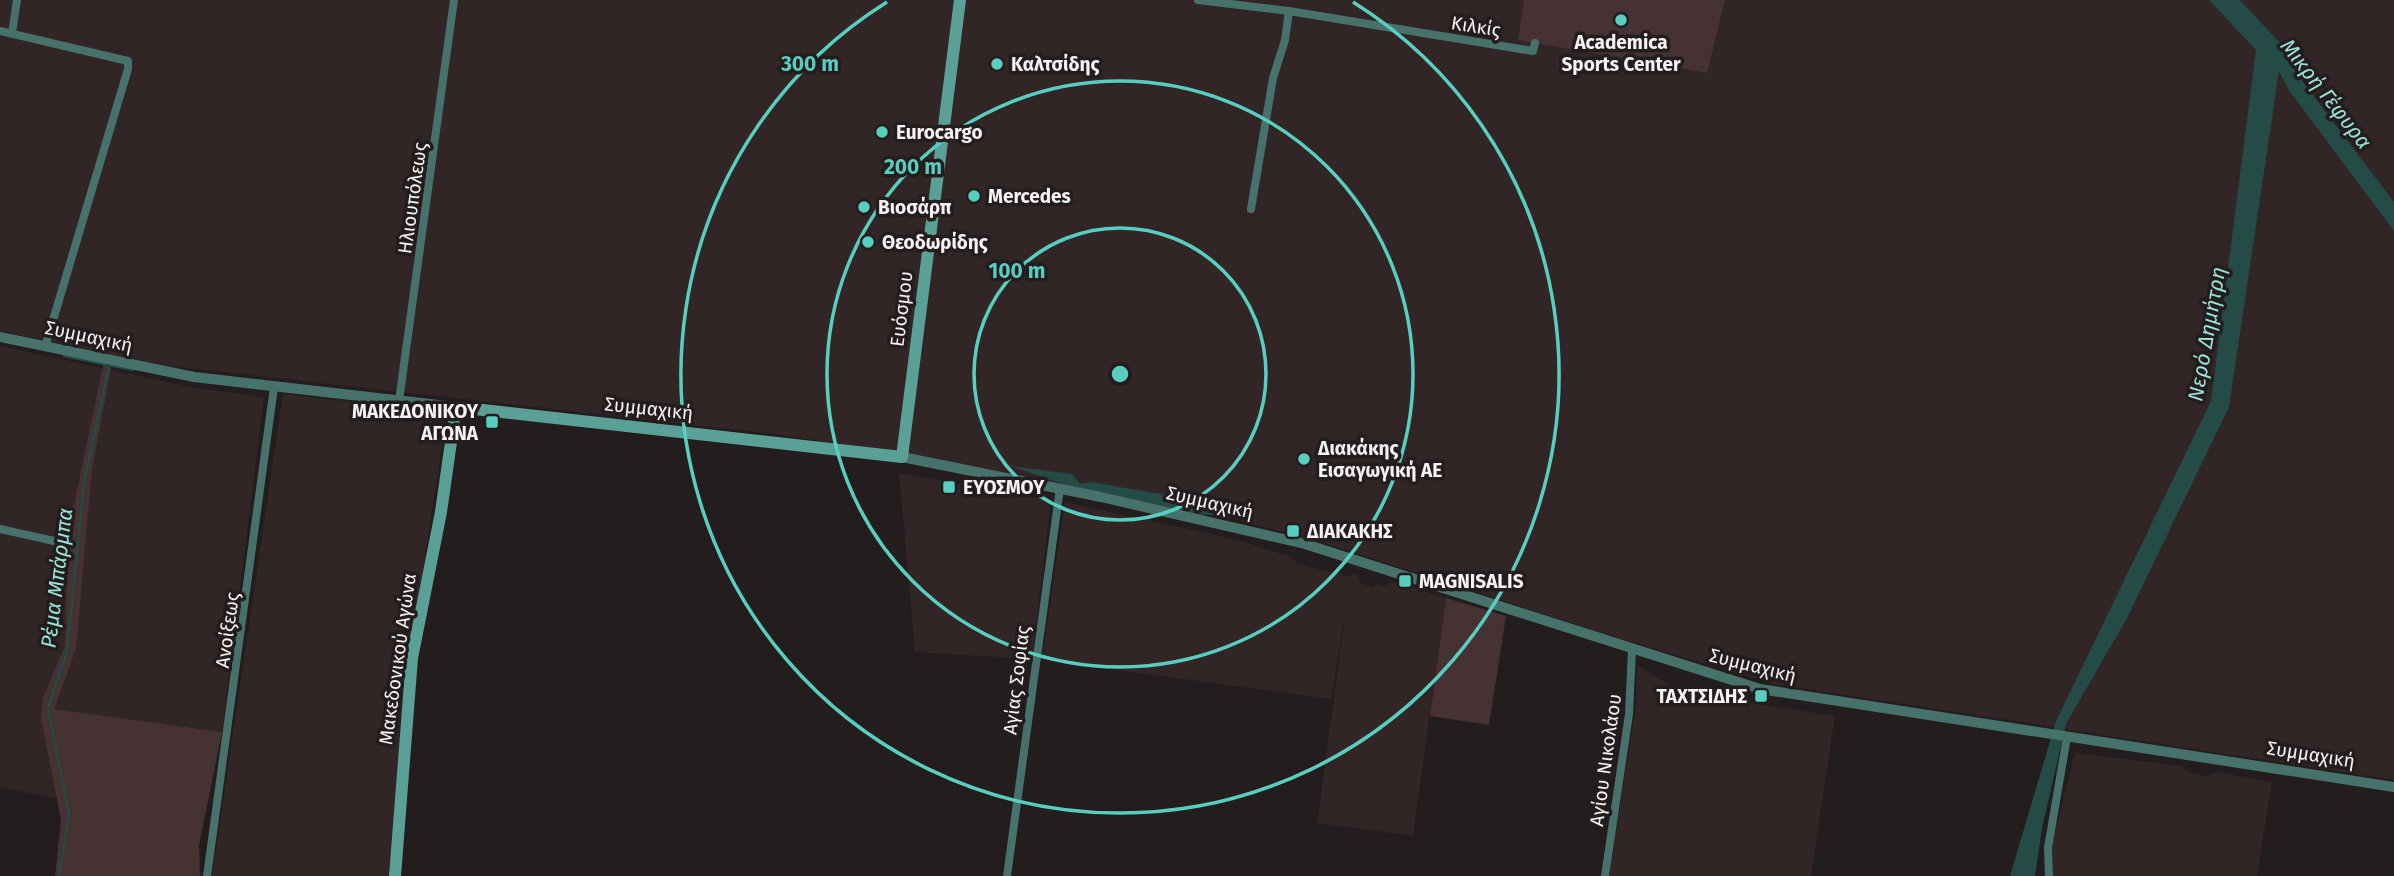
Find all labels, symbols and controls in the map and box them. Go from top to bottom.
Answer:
street label: Κιλκίς [1449,11,1502,42]
marker: Academica Sports Center [1613,12,1629,28]
place label: Academica Sports Center [1561,31,1681,76]
water label: Μικρή Γέφυρα [2275,34,2377,154]
text: 300 m [780,51,839,77]
place label: Καλτσίδης [1011,53,1100,76]
marker: Καλτσίδης [989,56,1005,72]
place label: Eurocargo [896,121,983,144]
marker: Eurocargo [874,124,890,140]
street label: Ηλιουπόλεως [393,141,432,255]
text: 200 m [884,154,942,180]
place label: Mercedes [988,185,1071,208]
marker: Mercedes [966,188,982,204]
place label: Βιοσάρπ [878,196,952,219]
marker: Βιοσάρπ [856,199,872,215]
place label: Θεοδωρίδης [882,231,988,254]
marker: Θεοδωρίδης [860,234,876,250]
text: 100 m [988,258,1046,284]
water label: Νερό Δημήτρη [2182,265,2232,403]
street label: Ευόσμου [885,270,918,348]
street label: Συμμαχική [43,316,135,357]
centre of rings [1108,362,1132,386]
street label: Συμμαχική [604,392,694,425]
place label: ΜΑΚΕΔΟΝΙΚΟΥ ΑΓΩΝΑ [352,400,479,445]
marker: ΜΑΚΕΔΟΝΙΚΟΥ ΑΓΩΝΑ [484,414,500,430]
place label: Διακάκης Εισαγωγική ΑΕ [1317,437,1442,482]
marker: Διακάκης Εισαγωγική ΑΕ [1296,451,1312,467]
place label: ΕΥΟΣΜΟΥ [963,476,1045,499]
marker: ΕΥΟΣΜΟΥ [941,479,957,495]
street label: Συμμαχική [1164,481,1256,524]
water label: Ρέμα Μπάρμπα [35,506,79,650]
place label: ΔΙΑΚΑΚΗΣ [1306,520,1393,543]
marker: ΔΙΑΚΑΚΗΣ [1285,523,1301,539]
place label: MAGNISALIS [1419,570,1524,593]
street label: Μακεδονικού Αγώνα [374,572,421,746]
marker: MAGNISALIS [1397,573,1413,589]
street label: Ανοίξεως [211,591,244,670]
street label: Αγίας Σοφίας [998,624,1035,736]
street label: Συμμαχική [1707,644,1799,687]
place label: ΤΑΧΤΣΙΔΗΣ [1656,685,1747,708]
marker: ΤΑΧΤΣΙΔΗΣ [1753,688,1769,704]
street label: Αγίου Νικολάου [1585,692,1626,828]
street label: Συμμαχική [2265,736,2357,773]

